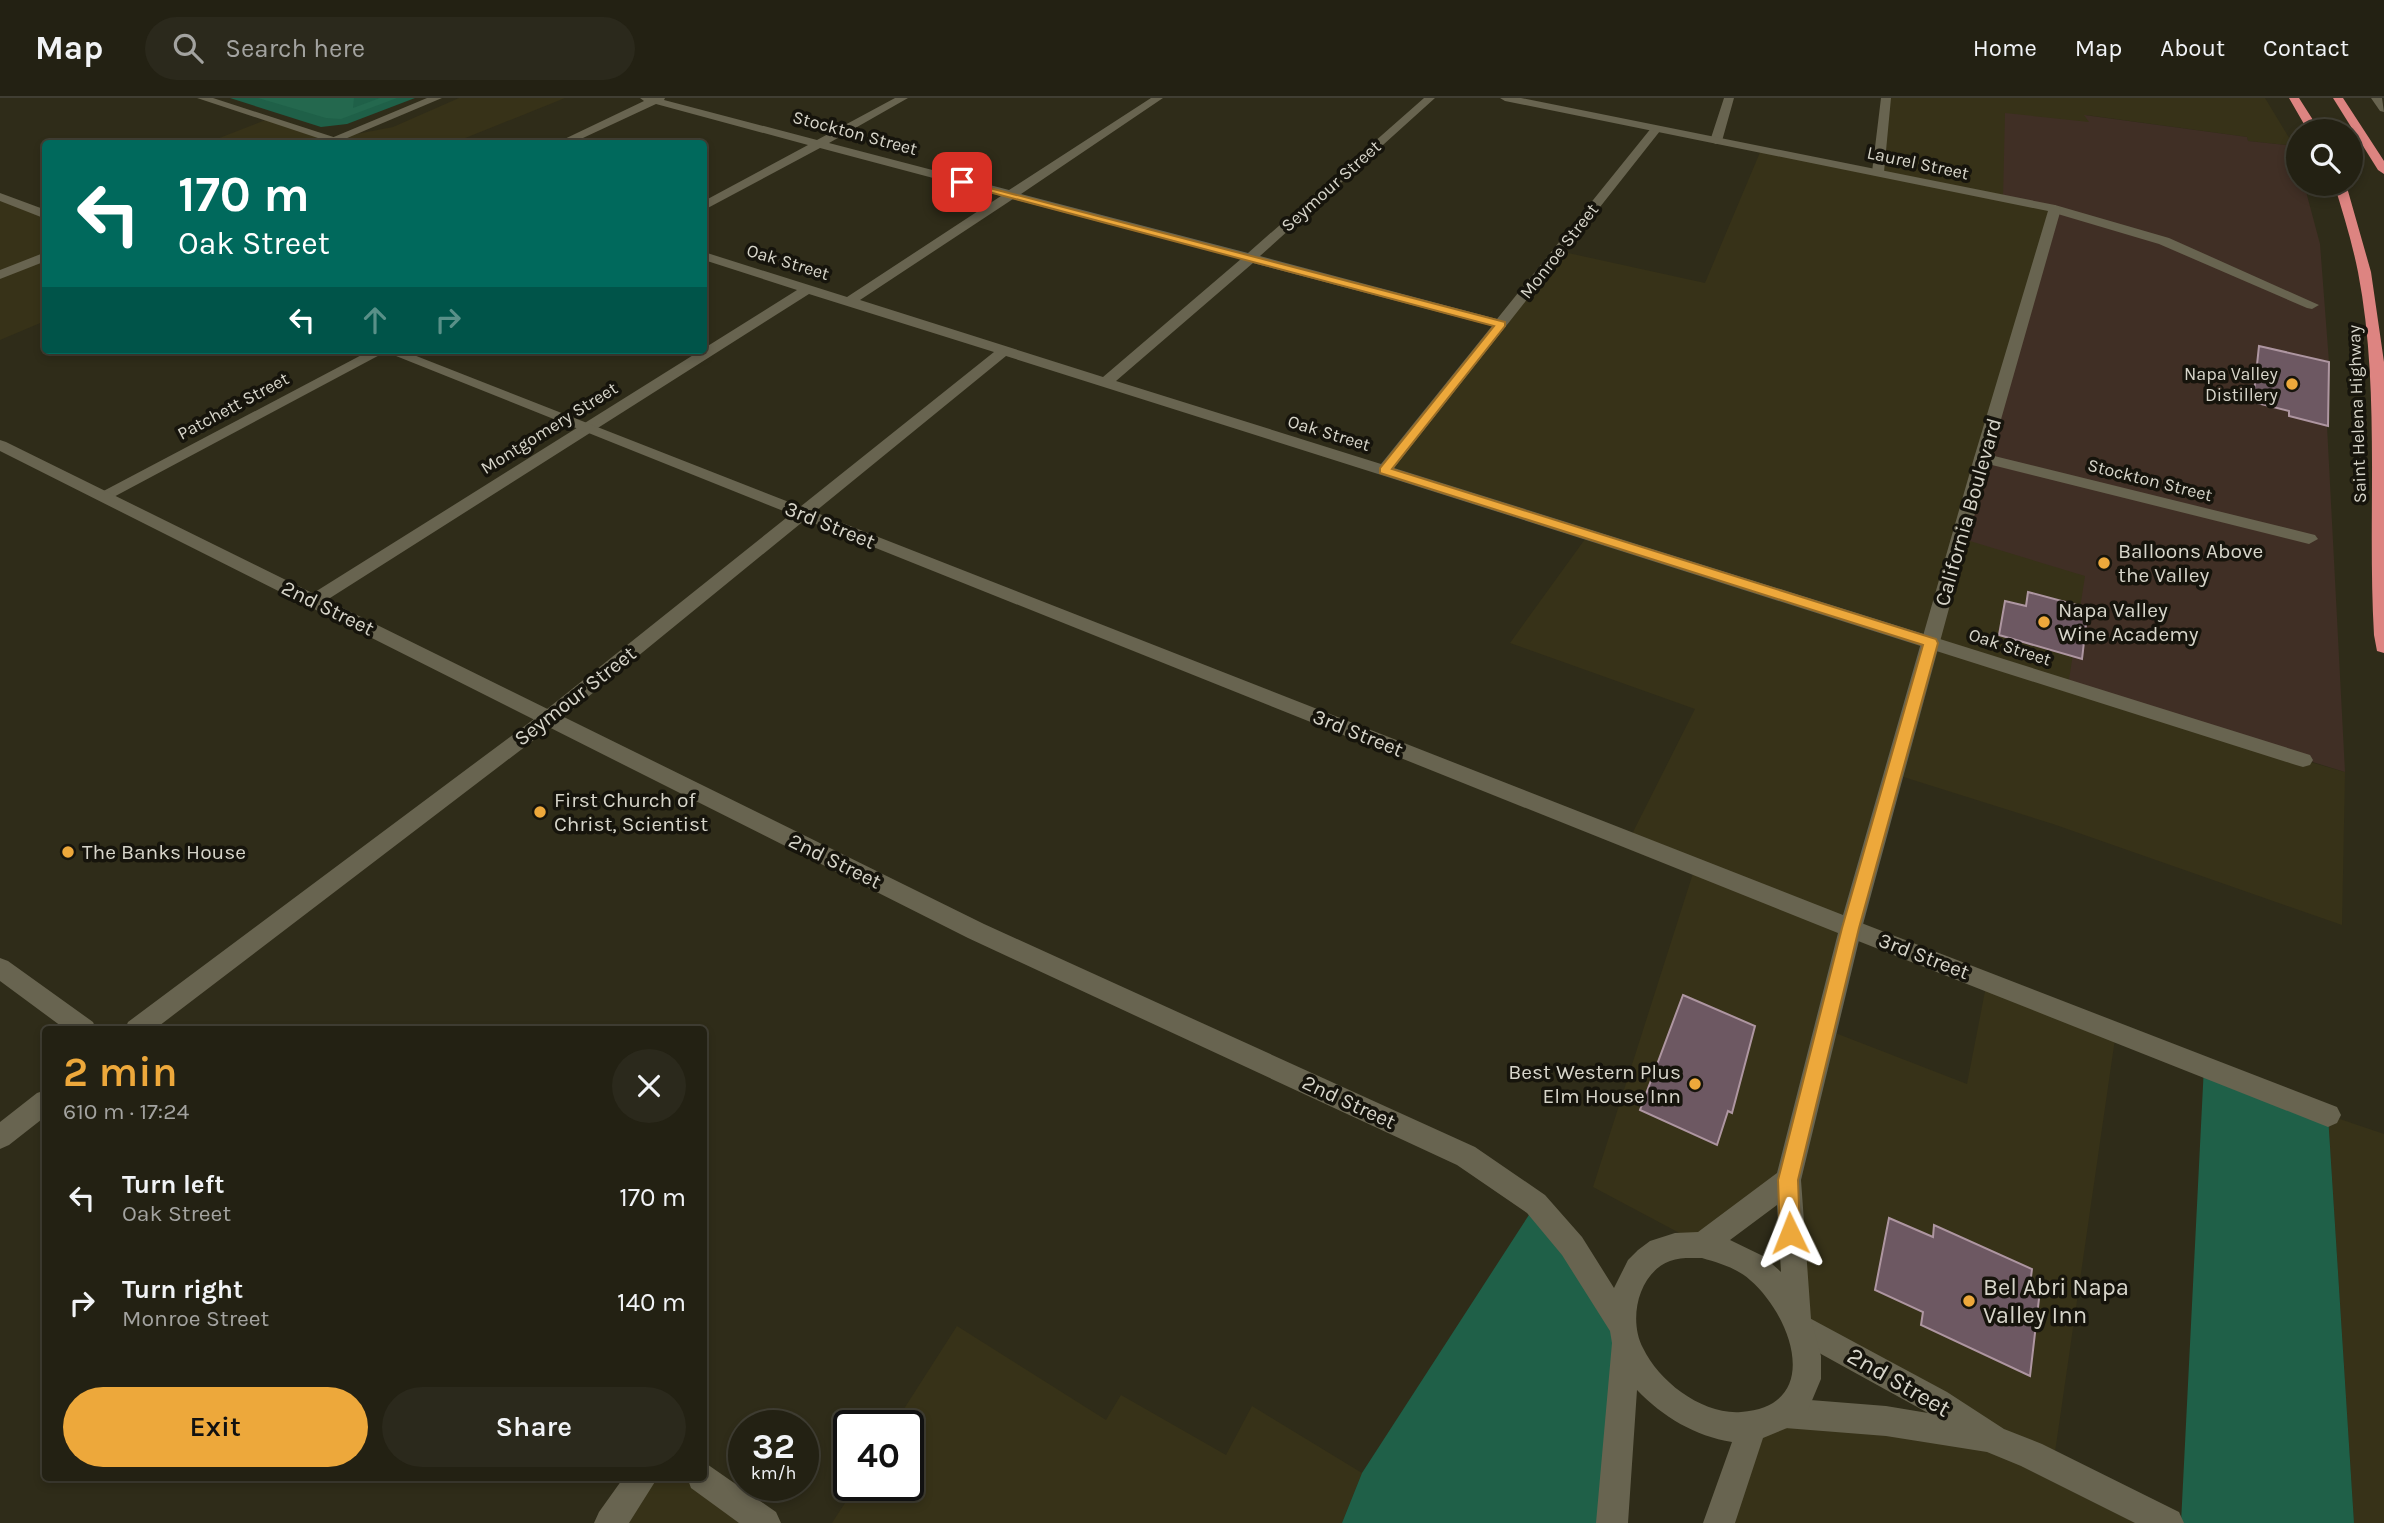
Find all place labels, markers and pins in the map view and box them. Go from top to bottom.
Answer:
pin [932,152,992,212]
place label: Napa Valley Distillery [2184,363,2279,406]
marker: Napa Valley Distillery [2284,376,2300,392]
place label: Balloons Above the Valley [2118,539,2263,587]
marker: Balloons Above the Valley [2096,555,2112,571]
place label: Napa Valley Wine Academy [2058,598,2199,646]
marker: Napa Valley Wine Academy [2036,614,2052,630]
place label: First Church of Christ, Scientist [554,788,708,836]
marker: First Church of Christ, Scientist [532,804,548,820]
place label: The Banks House [82,840,246,864]
marker: The Banks House [60,844,76,860]
place label: Best Western Plus Elm House Inn [1508,1060,1681,1108]
marker: Best Western Plus Elm House Inn [1687,1076,1703,1092]
place label: Bel Abri Napa Valley Inn [1983,1273,2129,1329]
marker: Bel Abri Napa Valley Inn [1961,1293,1977,1309]

